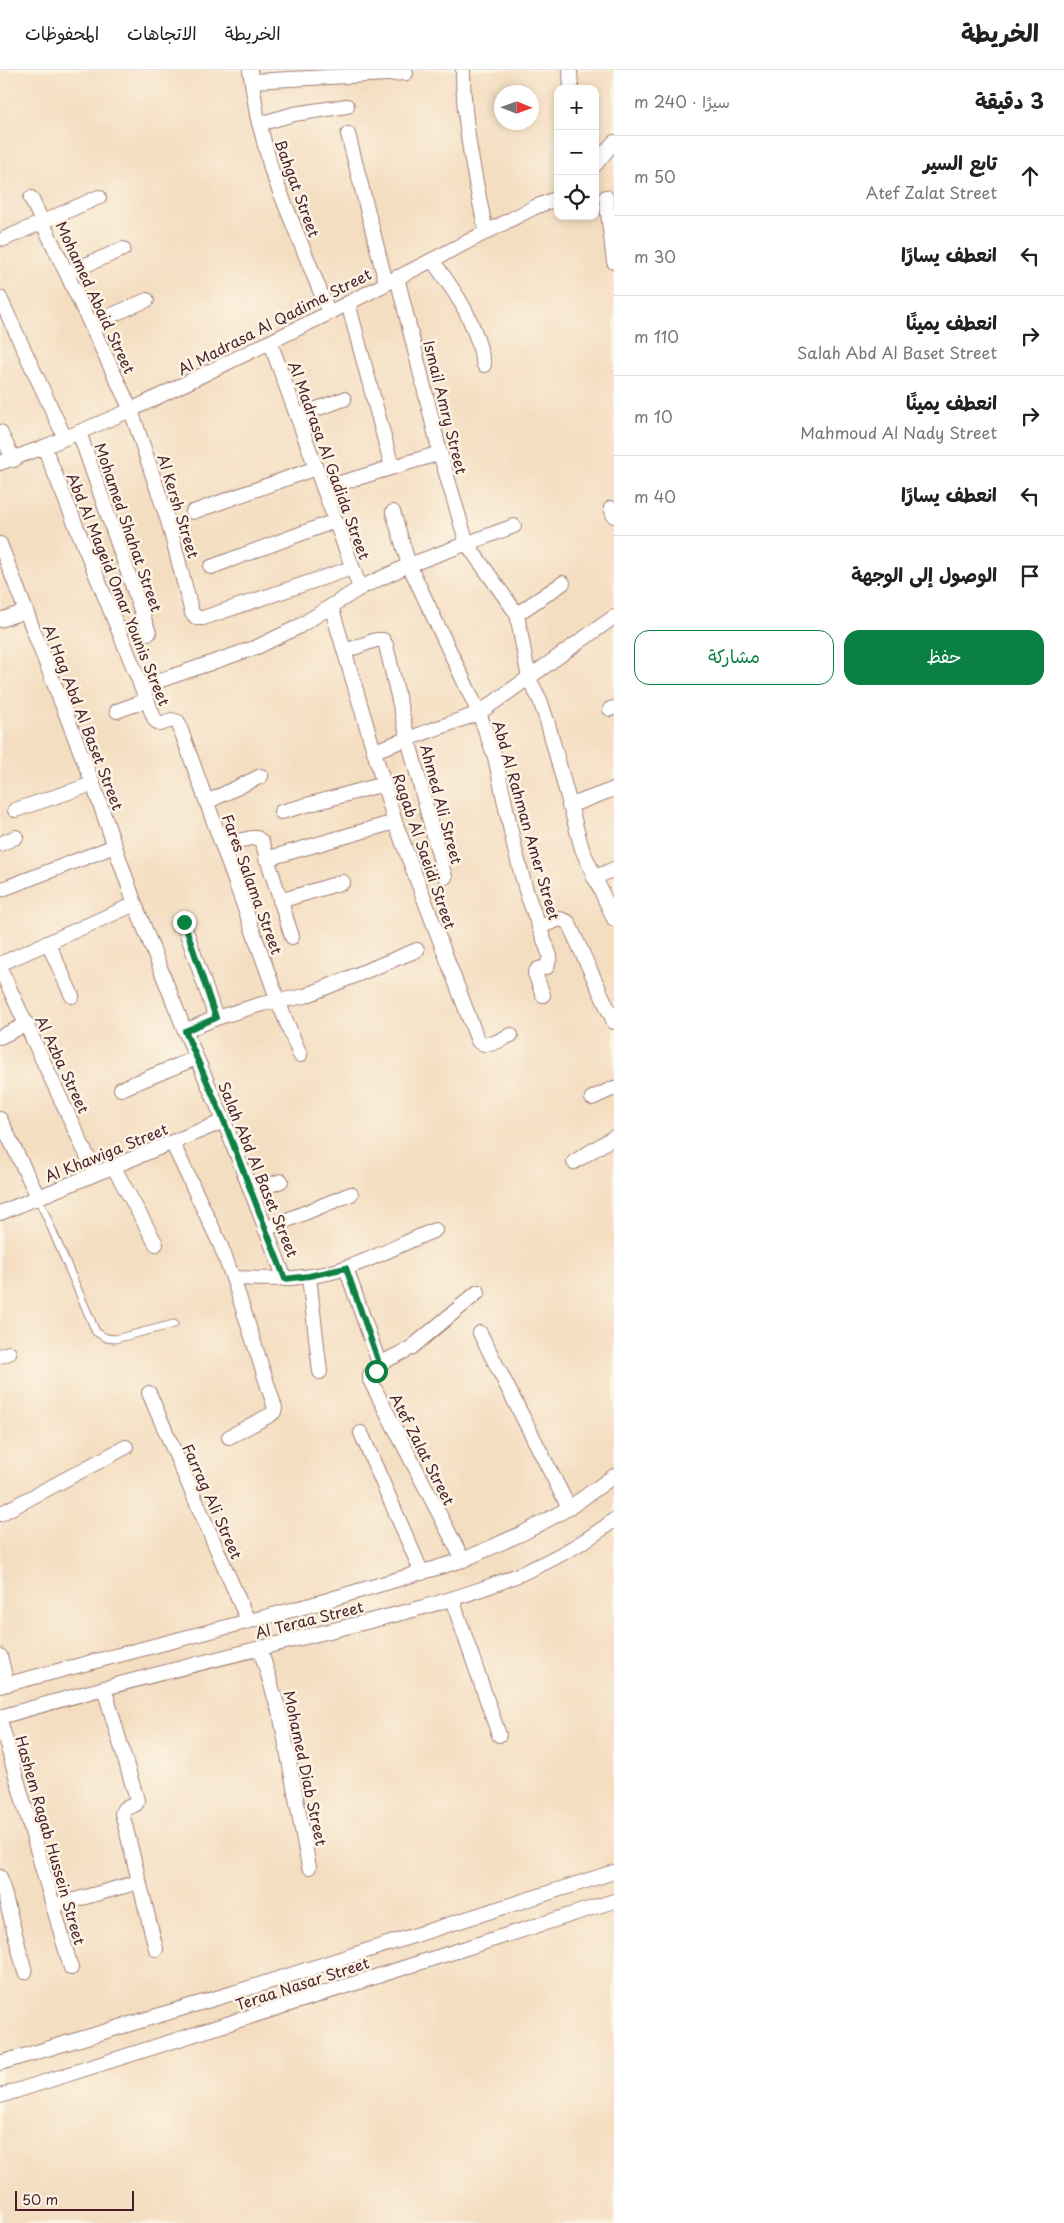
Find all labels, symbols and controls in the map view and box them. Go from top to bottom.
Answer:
text: الخريطة [961,14,1039,50]
text: المحفوظات [25,19,99,46]
text: الاتجاهات [127,19,197,46]
text: الخريطة [225,19,281,46]
text: 3 دقيقة [975,84,1044,116]
north arrow [494,85,539,130]
map controls [554,85,599,220]
button: + [554,85,599,130]
text: سيرًا · 240 m [634,89,730,113]
button: − [554,130,599,175]
street label: Bahgat Street [270,136,326,240]
text: تابع السير [923,148,997,176]
icon: ahead [1016,162,1044,190]
text: 50 m [634,164,676,188]
button: locate [554,175,599,220]
text: Atef Zalat Street [866,180,997,204]
street label: Mohamed Abaid Street [50,217,142,377]
text: انعطف يسارًا [901,240,997,268]
icon: left [1016,242,1044,270]
text: 30 m [634,244,676,268]
street label: Al Madrasa Al Qadima Street [173,262,375,380]
text: انعطف يمينًا [906,308,997,336]
icon: right [1016,322,1044,350]
text: 110 m [634,324,679,348]
street label: Ismail Amry Street [418,338,474,476]
text: Salah Abd Al Baset Street [797,340,997,364]
street label: Al Madrasa Al Gadida Street [283,358,377,562]
text: انعطف يمينًا [906,388,997,416]
icon: right [1016,402,1044,430]
text: 10 m [634,404,673,428]
text: Mahmoud Al Nady Street [800,420,997,444]
street label: Mohamed Shahat Street [89,439,169,615]
street label: Al Kersh Street [152,451,206,561]
street label: Abd Al Mageid Omar Younis Street [62,469,176,709]
text: انعطف يسارًا [901,480,997,508]
icon: left [1016,482,1044,510]
text: 40 m [634,484,676,508]
text: الوصول إلى الوجهة [851,560,997,588]
icon: arrive [1016,562,1044,590]
street label: Al Hag Abd Al Baset Street [38,621,130,813]
button: مشاركة [634,630,834,685]
button: حفظ [844,630,1044,685]
street label: Abd Al Rahman Amer Street [487,717,567,923]
street label: Ahmed Ali Street [415,741,469,867]
street label: Ragab Al Saeidi Street [388,770,462,932]
street label: Fares Salama Street [217,810,289,958]
route end [173,911,196,934]
street label: Al Azba Street [30,1011,96,1117]
street label: Salah Abd Al Baset Street [213,1078,305,1260]
street label: Al Khawiga Street [41,1117,171,1187]
route start [365,1360,388,1383]
street label: Atef Zalat Street [385,1389,461,1509]
street label: Farrag Ali Street [177,1440,249,1562]
street label: Al Teraa Street [252,1594,366,1644]
street label: Mohamed Diab Street [278,1688,334,1848]
street label: Hashem Ragab Hussein Street [10,1733,92,1947]
street label: Teraa Nasar Street [232,1950,372,2016]
scale bar [15,2188,134,2211]
text: 50 m [22,2189,58,2210]

